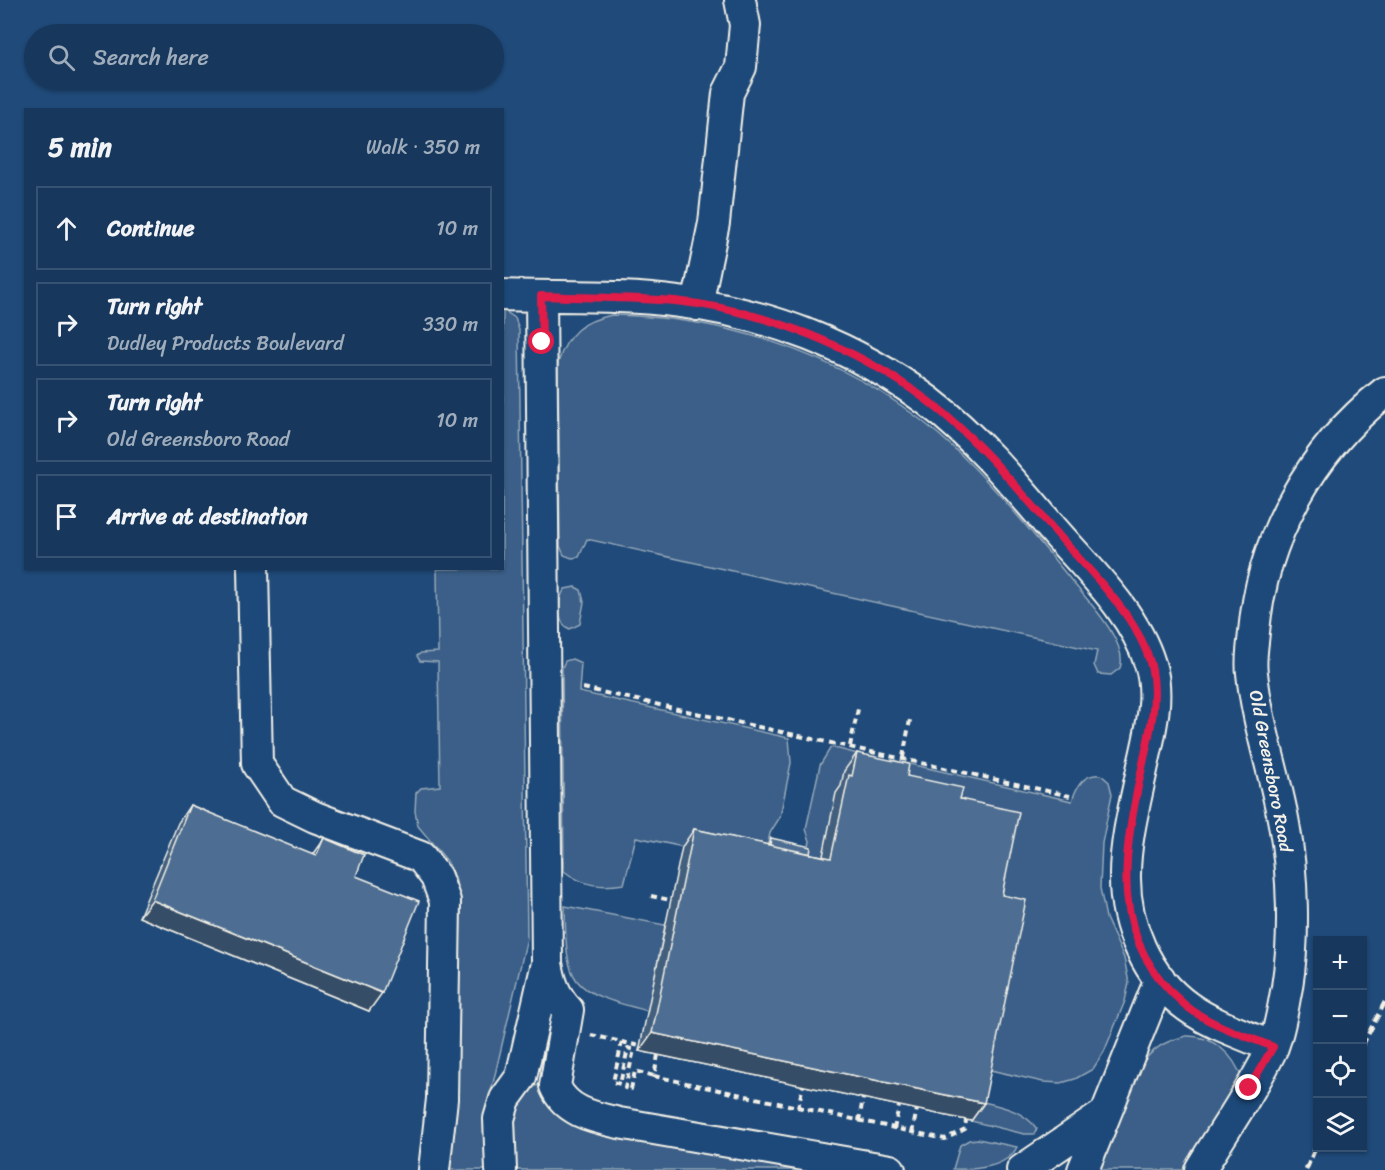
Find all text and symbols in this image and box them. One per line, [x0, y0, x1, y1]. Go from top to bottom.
search box [24, 24, 504, 90]
text: Search here [93, 38, 209, 77]
icon: search [45, 41, 78, 74]
text: 5 min [48, 124, 112, 170]
text: Walk · 350 m [366, 130, 480, 165]
text: Continue [107, 209, 195, 248]
text: 10 m [436, 211, 478, 246]
icon: ahead [50, 212, 83, 245]
text: Turn right [107, 287, 202, 326]
text: 330 m [423, 307, 478, 342]
icon: right [50, 308, 83, 341]
text: Dudley Products Boulevard [107, 326, 344, 361]
route start [528, 328, 554, 354]
text: Turn right [107, 383, 202, 422]
text: 10 m [436, 403, 478, 438]
icon: right [50, 404, 83, 437]
text: Old Greensboro Road [107, 422, 290, 457]
text: Arrive at destination [107, 497, 308, 536]
icon: arrive [50, 500, 83, 533]
street label: Old Greensboro Road [1240, 687, 1303, 856]
map controls [1313, 936, 1367, 1152]
button: + [1313, 936, 1367, 990]
button: − [1313, 990, 1367, 1044]
button: locate [1313, 1044, 1367, 1098]
route end [1235, 1074, 1261, 1100]
button: layers [1313, 1098, 1367, 1152]

